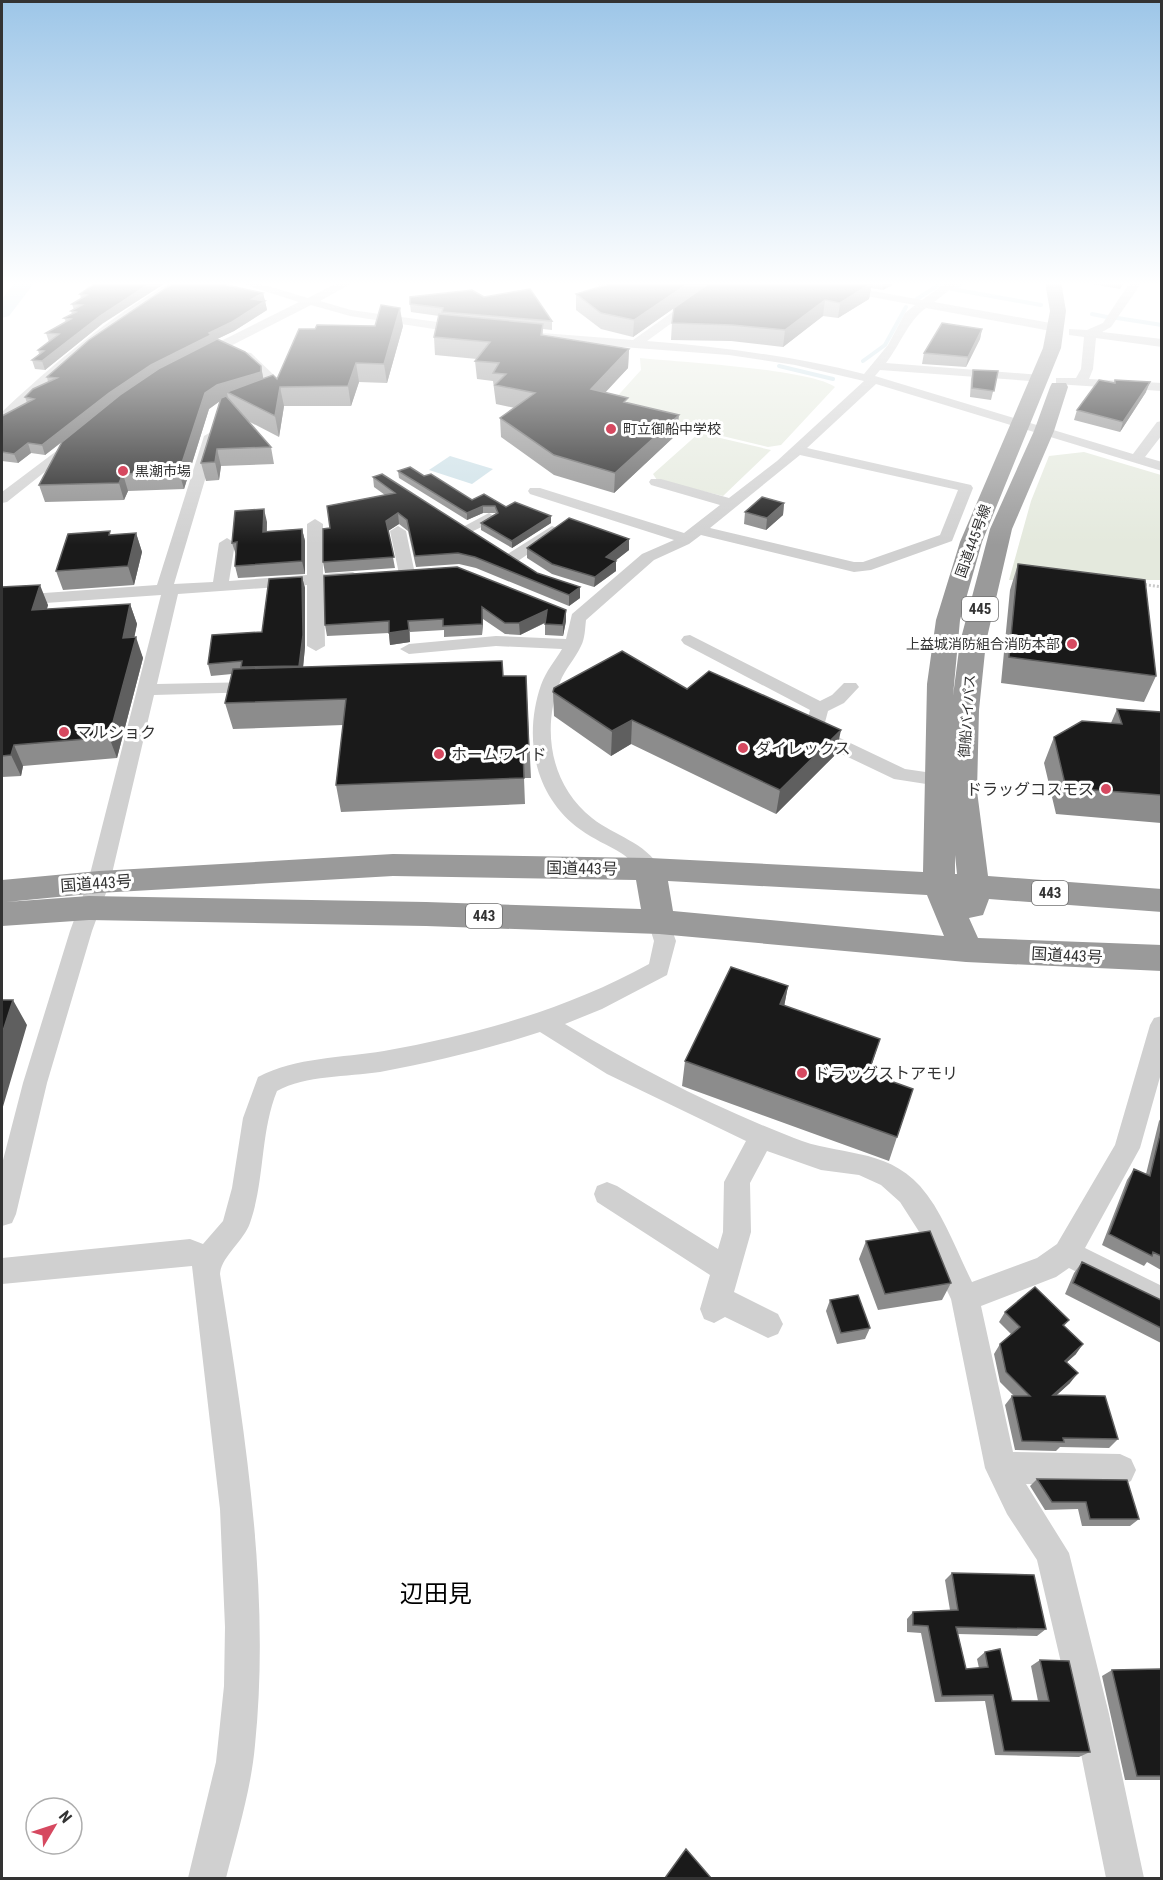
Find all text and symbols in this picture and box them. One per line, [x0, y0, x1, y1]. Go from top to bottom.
place label: 町立御船中学校 [623, 421, 721, 437]
marker: 町立御船中学校 [604, 422, 618, 436]
place label: 黒潮市場 [135, 463, 191, 479]
marker: 黒潮市場 [116, 464, 130, 478]
street label: 国道445号線 [952, 502, 994, 580]
road number: 445 [962, 597, 998, 621]
place label: 上益城消防組合消防本部 [906, 636, 1060, 652]
marker: 上益城消防組合消防本部 [1065, 637, 1079, 651]
street label: 御船バイパス [956, 674, 978, 758]
place label: マルショク [76, 723, 156, 742]
marker: マルショク [57, 725, 71, 739]
place label: ダイレックス [755, 739, 851, 758]
marker: ダイレックス [736, 741, 750, 755]
place label: ホームワイド [451, 745, 547, 764]
marker: ホームワイド [432, 747, 446, 761]
place label: ドラッグコスモス [966, 780, 1094, 799]
marker: ドラッグコスモス [1099, 782, 1113, 796]
street label: 国道443号 [546, 858, 618, 879]
street label: 国道443号 [60, 872, 132, 895]
road number: 443 [1032, 881, 1068, 905]
road number: 443 [466, 904, 502, 928]
street label: 国道443号 [1031, 944, 1103, 967]
place label: ドラッグストアモリ [814, 1064, 958, 1083]
marker: ドラッグストアモリ [795, 1066, 809, 1080]
district label: 辺田見 [400, 1580, 472, 1608]
north arrow [24, 1796, 84, 1856]
text: N [55, 1807, 76, 1827]

